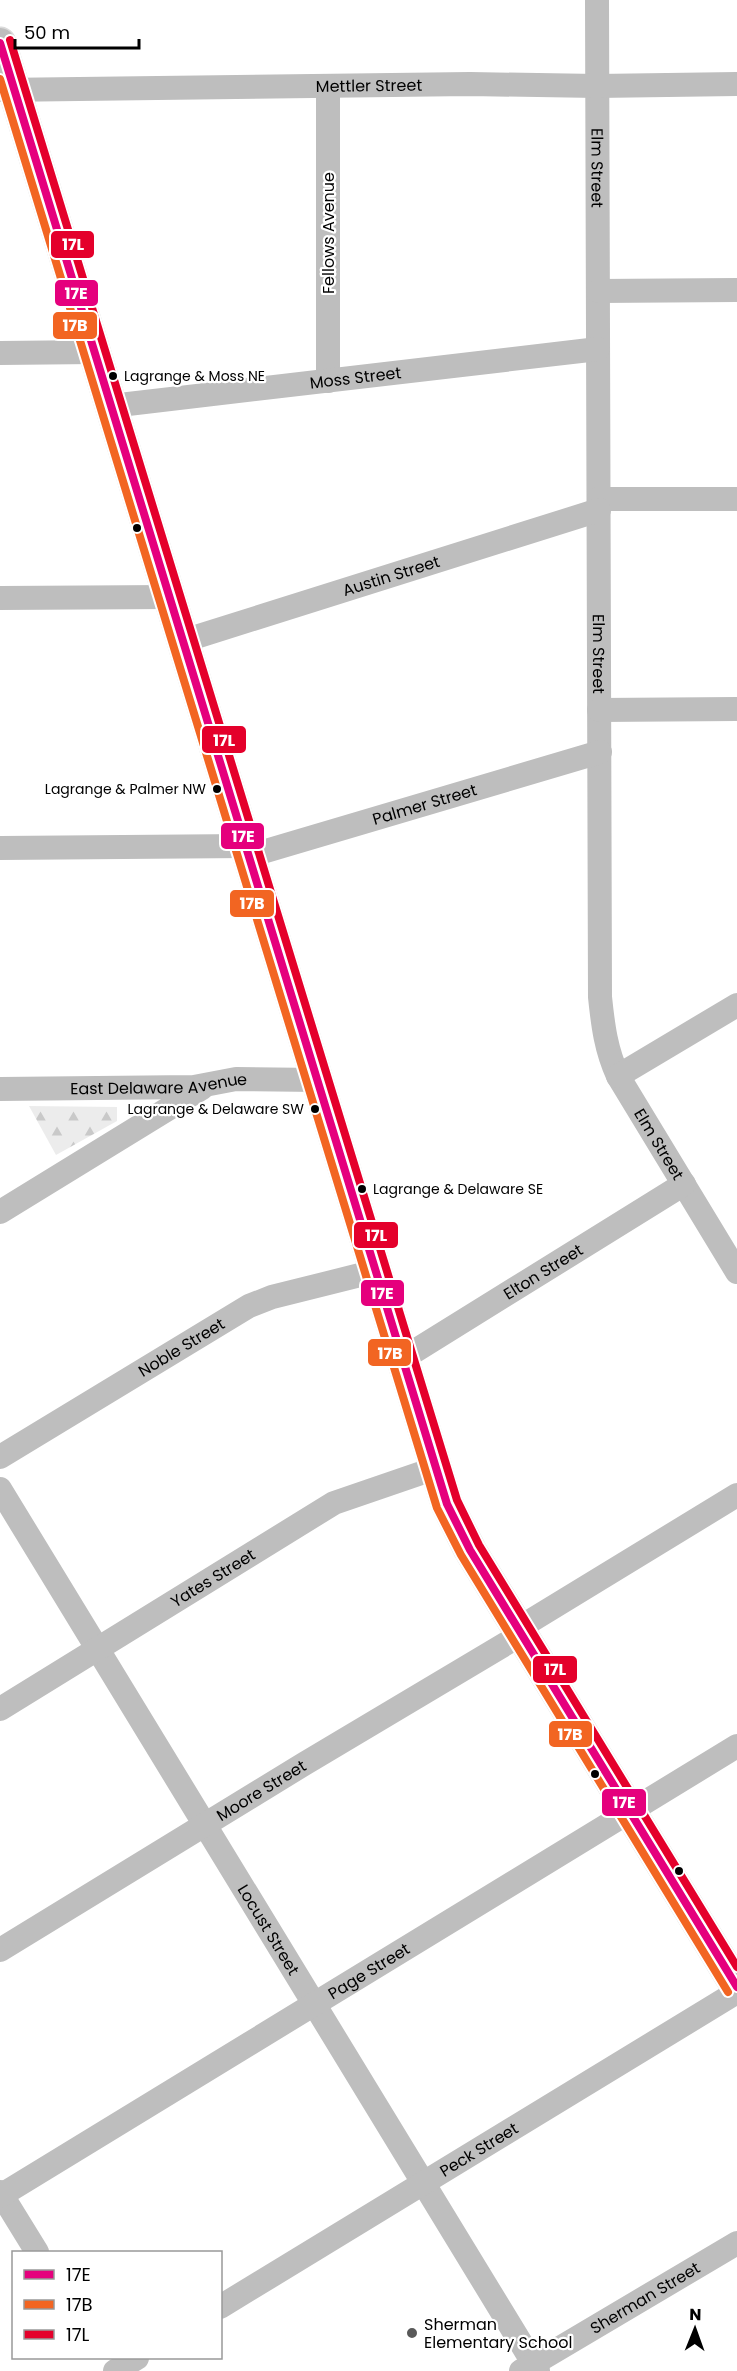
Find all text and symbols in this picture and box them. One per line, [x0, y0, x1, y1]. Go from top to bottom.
scale bar [15, 12, 140, 50]
text: 50 m [24, 20, 70, 45]
street label: Mettler Street [316, 73, 422, 97]
street label: Elm Street [586, 128, 609, 208]
street label: Fellows Avenue [317, 172, 340, 294]
line badge: 17L [50, 230, 95, 259]
text: 17L [62, 233, 84, 256]
line badge: 17E [54, 279, 99, 307]
text: 17E [64, 282, 88, 305]
line badge: 17B [52, 311, 98, 340]
text: 17B [62, 314, 88, 337]
street label: Moss Street [308, 361, 402, 394]
place label: Lagrange & Moss NE [124, 366, 265, 386]
marker: Lagrange & Moss NE [107, 370, 119, 382]
unlabelled marker [131, 522, 143, 534]
street label: Austin Street [340, 549, 443, 602]
street label: Elm Street [587, 614, 611, 694]
line badge: 17L [201, 725, 247, 754]
text: 17L [213, 729, 235, 752]
street label: Palmer Street [370, 778, 479, 830]
place label: Lagrange & Palmer NW [45, 779, 206, 799]
marker: Lagrange & Palmer NW [211, 783, 223, 795]
line badge: 17E [220, 822, 265, 850]
text: 17E [231, 825, 255, 848]
line badge: 17B [229, 889, 275, 918]
text: 17B [239, 892, 265, 915]
street label: East Delaware Avenue [70, 1067, 247, 1100]
place label: Lagrange & Delaware SW [127, 1099, 304, 1119]
marker: Lagrange & Delaware SW [309, 1103, 321, 1115]
street label: Elm Street [629, 1104, 690, 1184]
place label: Lagrange & Delaware SE [373, 1179, 543, 1199]
marker: Lagrange & Delaware SE [356, 1183, 368, 1195]
line badge: 17L [353, 1221, 399, 1249]
text: 17L [365, 1224, 387, 1247]
street label: Elton Street [499, 1238, 587, 1305]
line badge: 17E [360, 1279, 405, 1307]
text: 17E [370, 1282, 394, 1305]
street label: Noble Street [134, 1312, 229, 1382]
line badge: 17B [367, 1338, 412, 1367]
text: 17B [377, 1342, 403, 1365]
street label: Yates Street [166, 1543, 260, 1613]
line badge: 17L [532, 1655, 578, 1684]
text: 17L [544, 1658, 566, 1681]
line badge: 17B [548, 1720, 593, 1748]
text: 17B [557, 1723, 583, 1746]
street label: Moore Street [212, 1754, 310, 1827]
unlabelled marker [589, 1768, 601, 1780]
line badge: 17E [601, 1788, 647, 1817]
text: 17E [612, 1791, 636, 1814]
unlabelled marker [673, 1865, 685, 1877]
street label: Locust Street [232, 1880, 305, 1979]
street label: Page Street [323, 1937, 414, 2005]
street label: Peck Street [435, 2116, 523, 2182]
legend [12, 2251, 222, 2359]
street label: Sherman Street [586, 2256, 704, 2339]
text: 17E [66, 2262, 91, 2287]
text: 17B [66, 2292, 93, 2317]
north arrow [665, 2299, 725, 2359]
text: N [689, 2303, 701, 2326]
place label: Sherman Elementary School [424, 2313, 572, 2354]
text: 17L [66, 2322, 90, 2347]
marker: Sherman Elementary School [405, 2326, 419, 2340]

